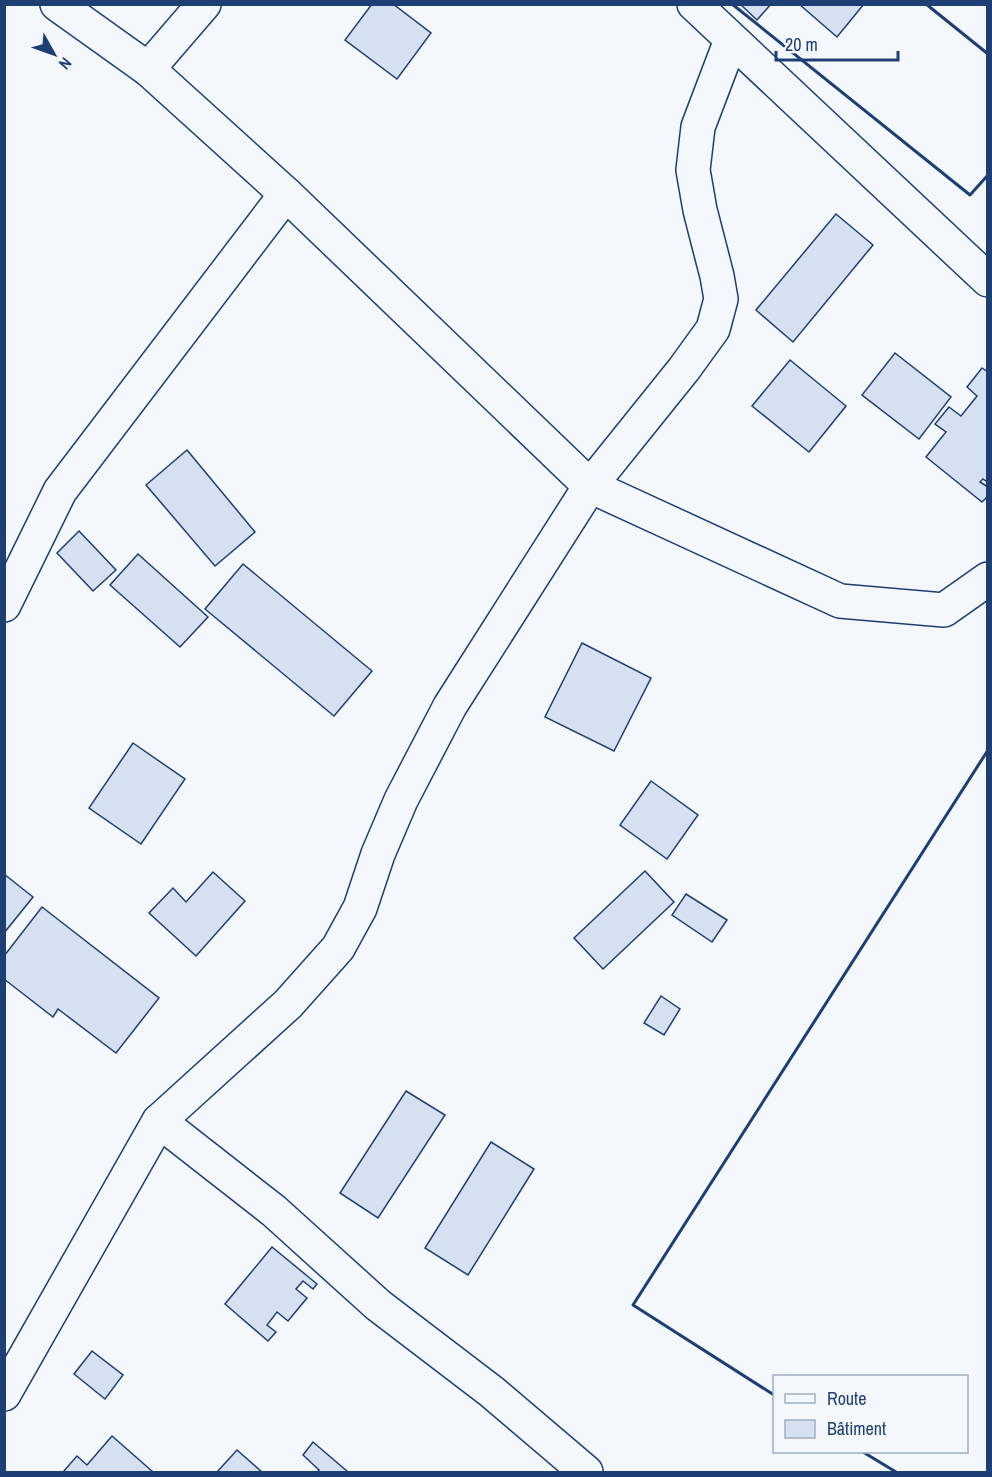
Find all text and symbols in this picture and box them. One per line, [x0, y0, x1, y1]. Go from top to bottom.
north arrow [24, 24, 84, 84]
scale bar [776, 24, 898, 62]
text: 20 m [785, 32, 818, 57]
text: N [54, 53, 77, 74]
legend [773, 1375, 968, 1453]
text: Route [827, 1386, 866, 1411]
text: Bâtiment [827, 1416, 886, 1441]

